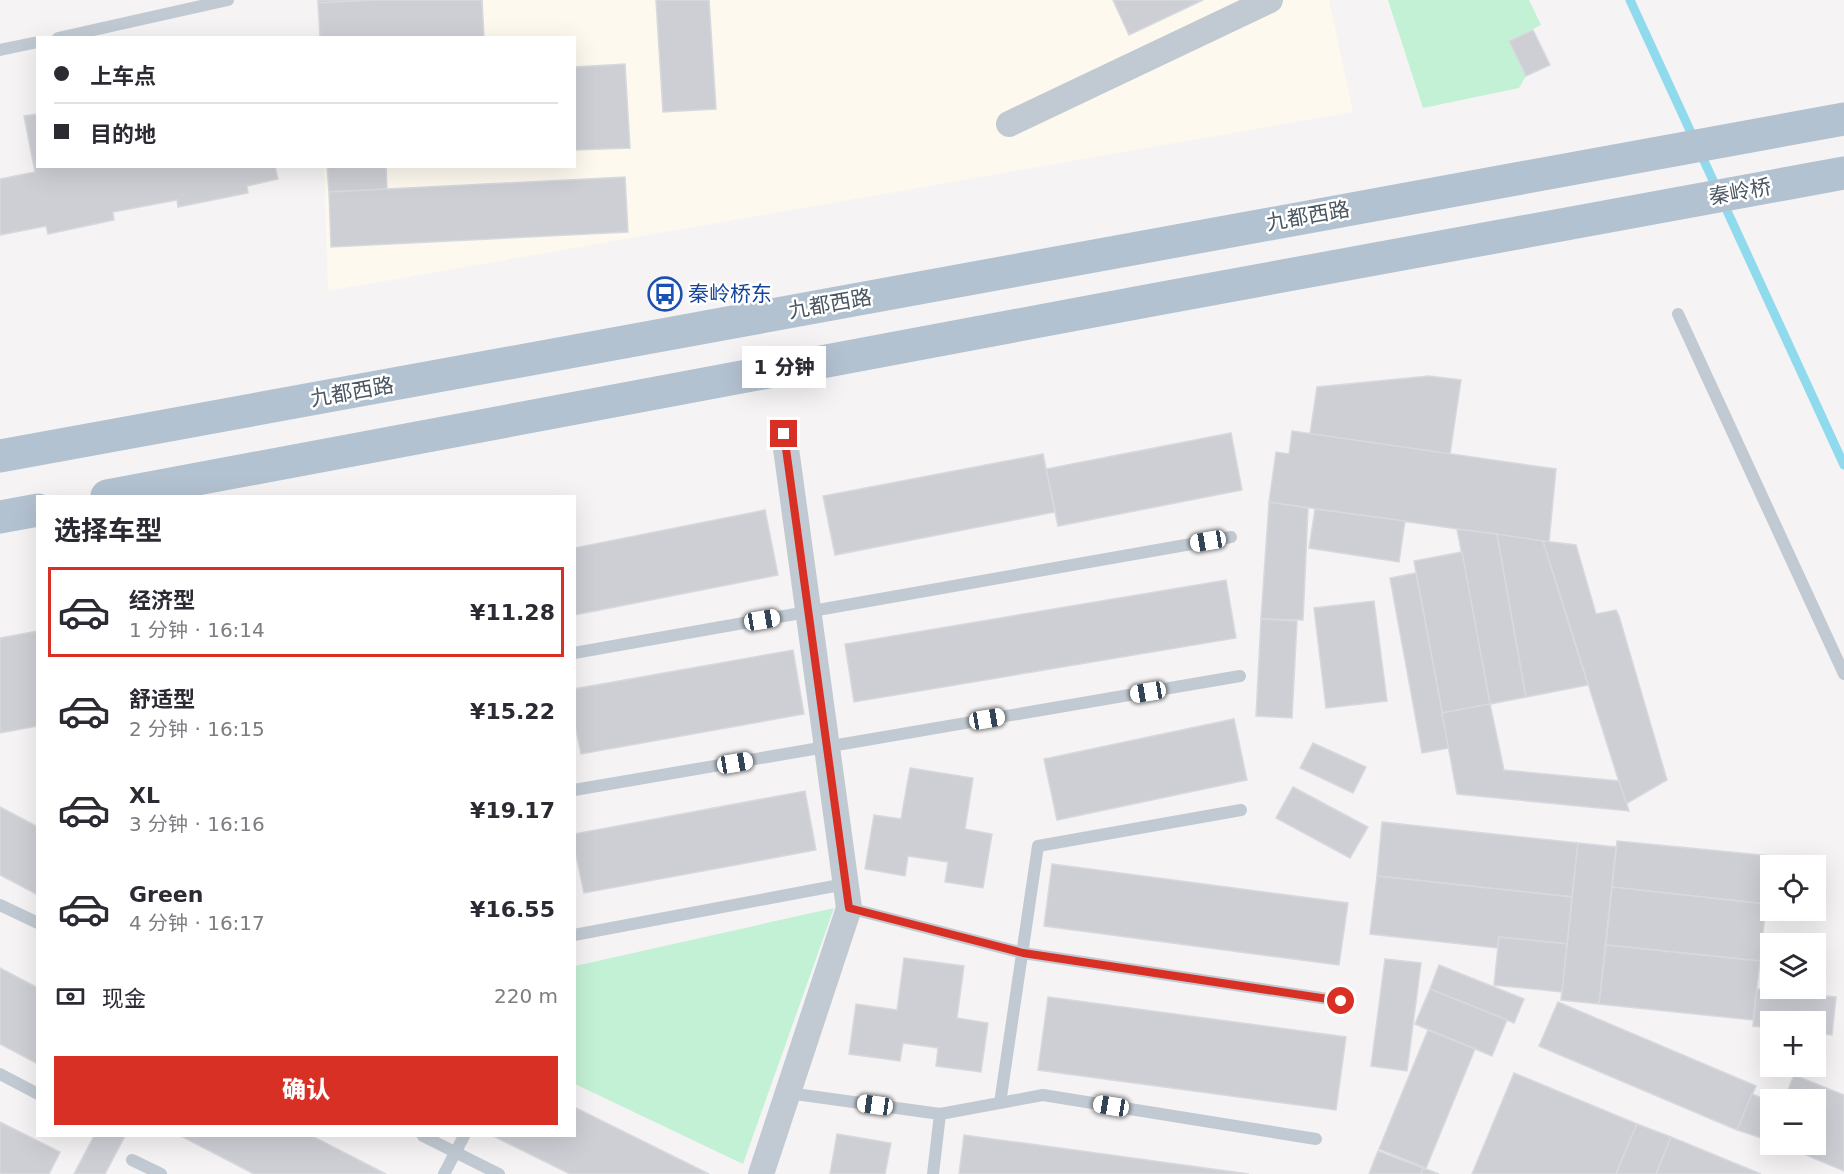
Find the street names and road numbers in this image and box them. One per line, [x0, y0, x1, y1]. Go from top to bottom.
street label: 秦岭桥 [1707, 175, 1773, 209]
street label: 九都西路 [1265, 197, 1351, 235]
street label: 九都西路 [787, 285, 873, 323]
street label: 九都西路 [309, 373, 395, 411]

